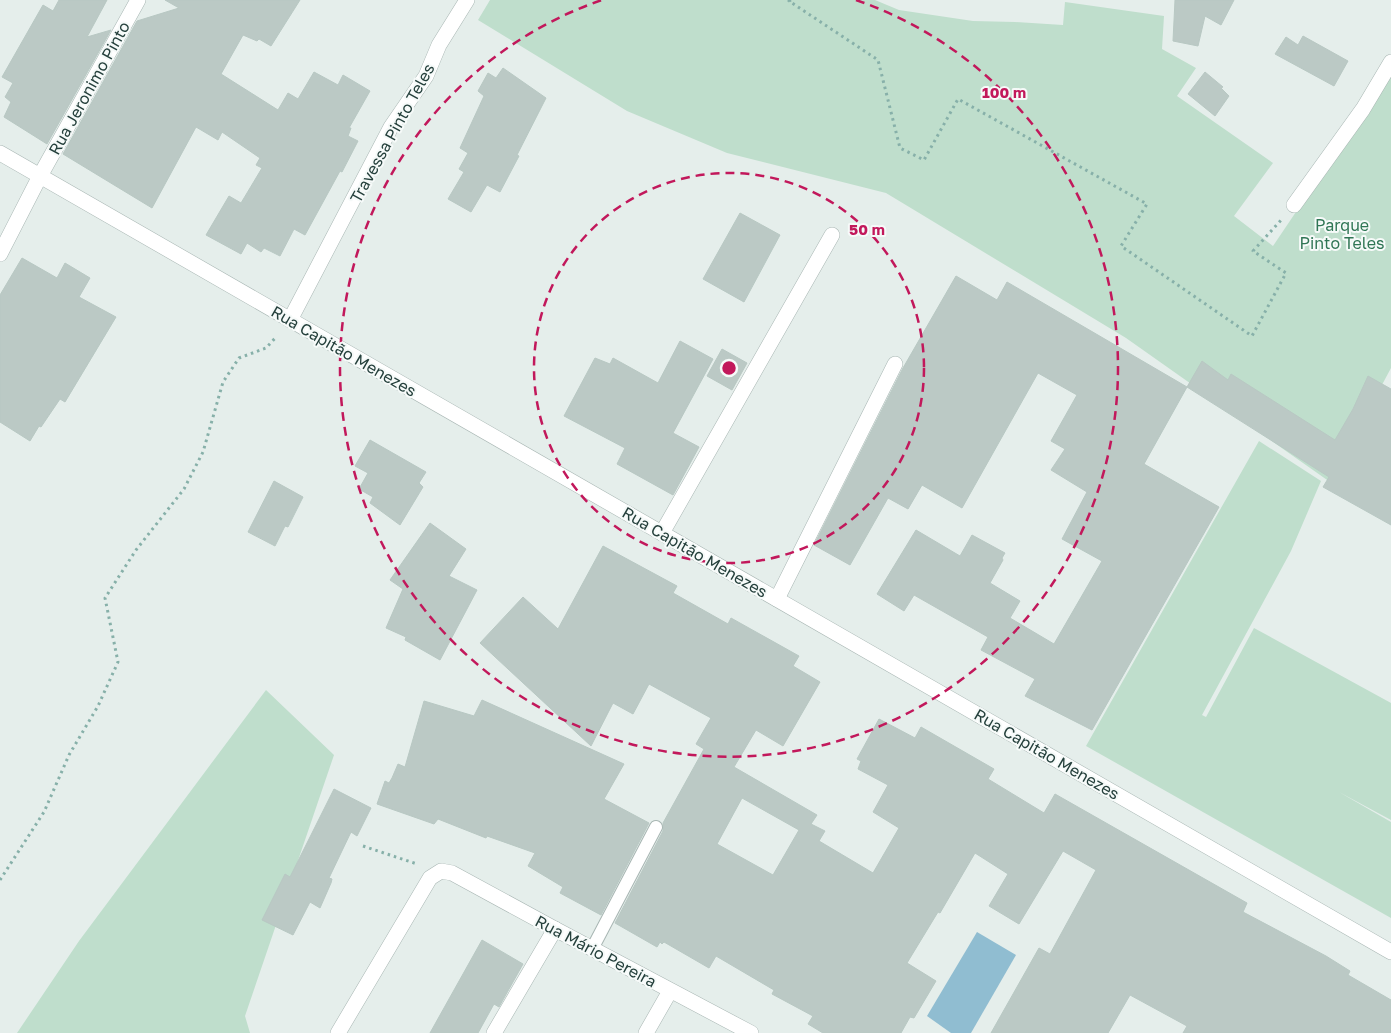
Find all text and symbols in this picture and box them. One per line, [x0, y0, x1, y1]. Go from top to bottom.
street label: Rua Jeronimo Pinto [44, 18, 134, 158]
street label: Travessa Pinto Teles [345, 60, 439, 206]
text: 100 m [982, 83, 1026, 101]
park label: Parque Pinto Teles [1300, 215, 1384, 253]
text: 50 m [849, 220, 885, 238]
street label: Rua Capitão Menezes [268, 301, 420, 401]
centre of rings [720, 359, 738, 377]
street label: Rua Capitão Menezes [619, 502, 771, 602]
street label: Rua Capitão Menezes [971, 704, 1123, 804]
street label: Rua Mário Pereira [532, 911, 660, 991]

